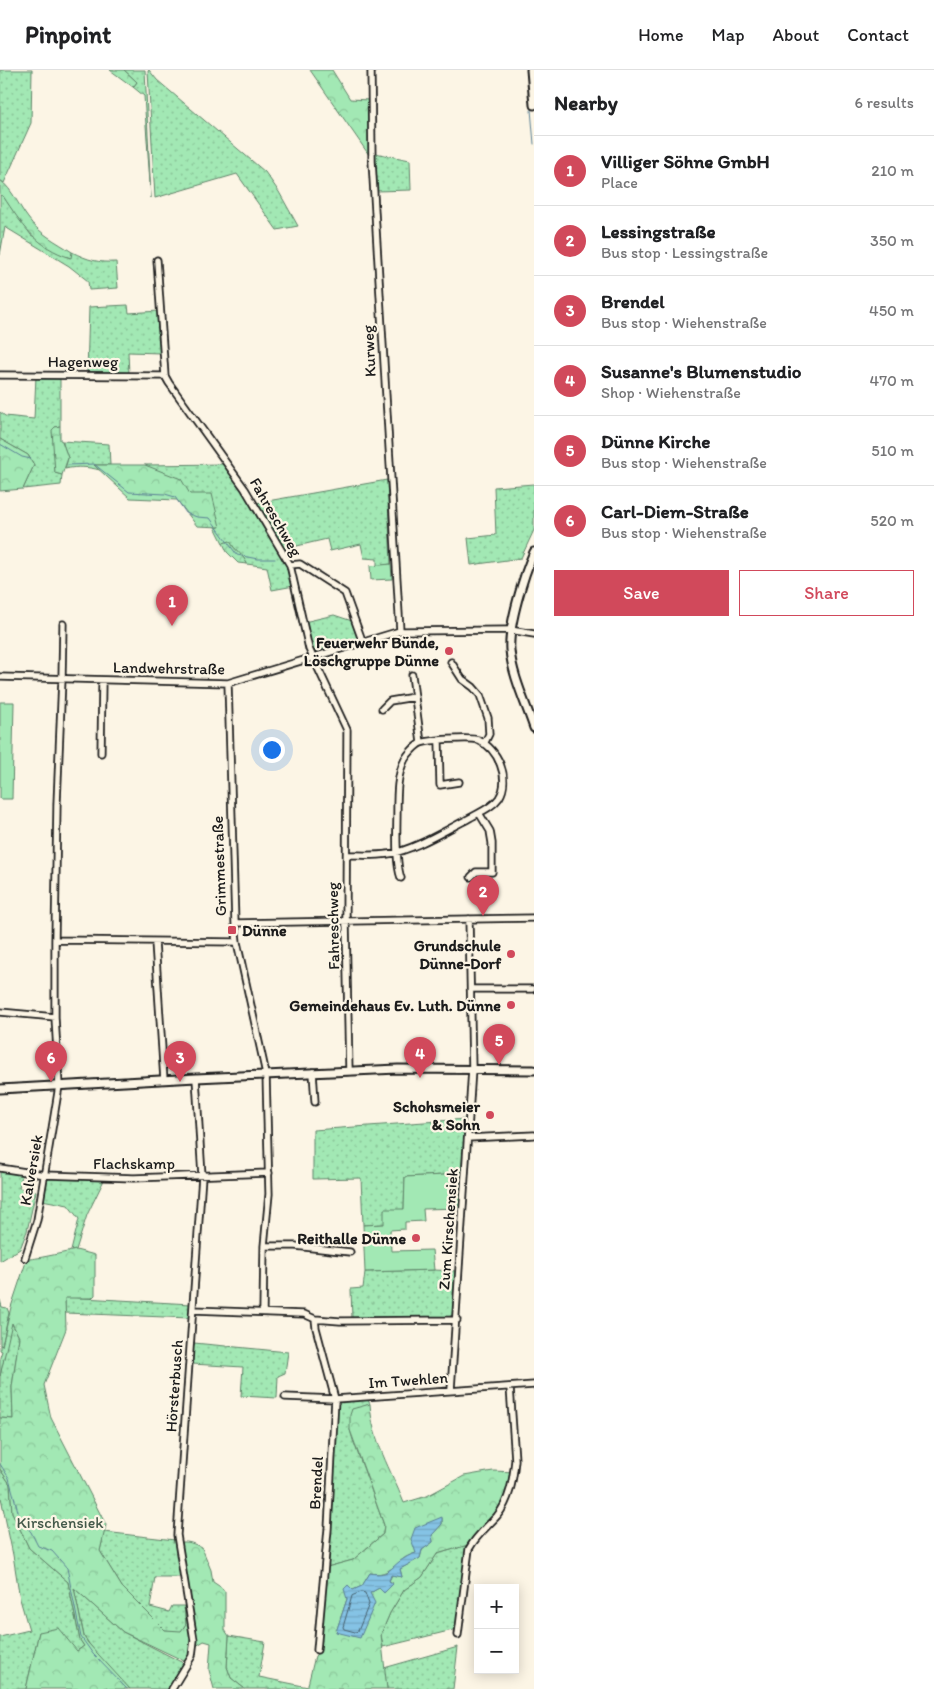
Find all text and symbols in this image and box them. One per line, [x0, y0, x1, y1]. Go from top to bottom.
text: Pinpoint [25, 20, 111, 49]
text: Home [638, 24, 684, 46]
text: Map [712, 24, 745, 46]
text: About [773, 24, 819, 46]
text: Contact [847, 24, 909, 46]
text: Nearby [554, 90, 618, 115]
text: 6 results [854, 93, 914, 112]
text: Villiger Söhne GmbH [601, 150, 770, 173]
text: 1 [566, 161, 574, 180]
text: 210 m [871, 161, 914, 180]
text: Place [601, 173, 638, 192]
text: Lessingstraße [601, 220, 716, 243]
text: 2 [566, 231, 574, 250]
text: 350 m [870, 231, 914, 250]
text: Bus stop · Lessingstraße [601, 243, 768, 262]
text: Brendel [601, 290, 665, 313]
text: 3 [566, 301, 574, 320]
text: 450 m [869, 301, 914, 320]
text: Bus stop · Wiehenstraße [601, 313, 767, 332]
street label: Kurweg [358, 324, 380, 377]
street label: Hagenweg [48, 352, 119, 371]
text: Susanne's Blumenstudio [601, 360, 801, 383]
text: 4 [565, 371, 575, 390]
text: 470 m [870, 371, 914, 390]
text: Shop · Wiehenstraße [601, 383, 741, 402]
text: Dünne Kirche [601, 430, 710, 453]
text: 5 [566, 441, 574, 460]
text: 510 m [871, 441, 914, 460]
text: Bus stop · Wiehenstraße [601, 453, 767, 472]
street label: Fahreschweg [246, 474, 307, 561]
text: Carl-Diem-Straße [601, 500, 749, 523]
text: 6 [566, 511, 574, 530]
text: 520 m [870, 511, 914, 530]
text: Bus stop · Wiehenstraße [601, 523, 767, 542]
button: Save [554, 570, 729, 616]
button: Share [739, 570, 914, 616]
pin: 1 [156, 585, 188, 626]
place label: Feuerwehr Bünde, Löschgruppe Dünne [304, 633, 439, 671]
marker: Feuerwehr Bünde, Löschgruppe Dünne [443, 645, 455, 657]
street label: Landwehrstraße [113, 658, 225, 678]
your location [259, 737, 285, 763]
street label: Grimmestraße [208, 815, 230, 917]
pin: 2 [467, 875, 499, 916]
street label: Fahreschweg [323, 881, 343, 970]
place label: Dünne [242, 921, 287, 940]
marker: Dünne [226, 924, 238, 936]
place label: Grundschule Dünne-Dorf [414, 936, 502, 973]
marker: Grundschule Dünne-Dorf [505, 948, 517, 960]
place label: Gemeindehaus Ev. Luth. Dünne [289, 996, 501, 1015]
marker: Gemeindehaus Ev. Luth. Dünne [505, 999, 517, 1011]
pin: 5 [483, 1024, 515, 1065]
pin: 4 [404, 1037, 436, 1078]
pin: 6 [35, 1041, 67, 1082]
pin: 3 [164, 1041, 196, 1082]
place label: Schohsmeier & Sohn [393, 1097, 481, 1134]
marker: Schohsmeier & Sohn [484, 1109, 496, 1121]
street label: Kalversiek [15, 1133, 47, 1207]
street label: Flachskamp [93, 1154, 175, 1173]
street label: Zum Kirschensiek [434, 1168, 462, 1290]
place label: Reithalle Dünne [297, 1229, 406, 1248]
marker: Reithalle Dünne [410, 1232, 422, 1244]
street label: Hörsterbusch [161, 1339, 187, 1433]
street label: Im Twehlen [368, 1368, 449, 1392]
street label: Brendel [305, 1455, 327, 1510]
park label: Kirschensiek [16, 1513, 104, 1532]
map controls [474, 1584, 519, 1674]
button: + [474, 1584, 519, 1629]
button: − [474, 1629, 519, 1674]

